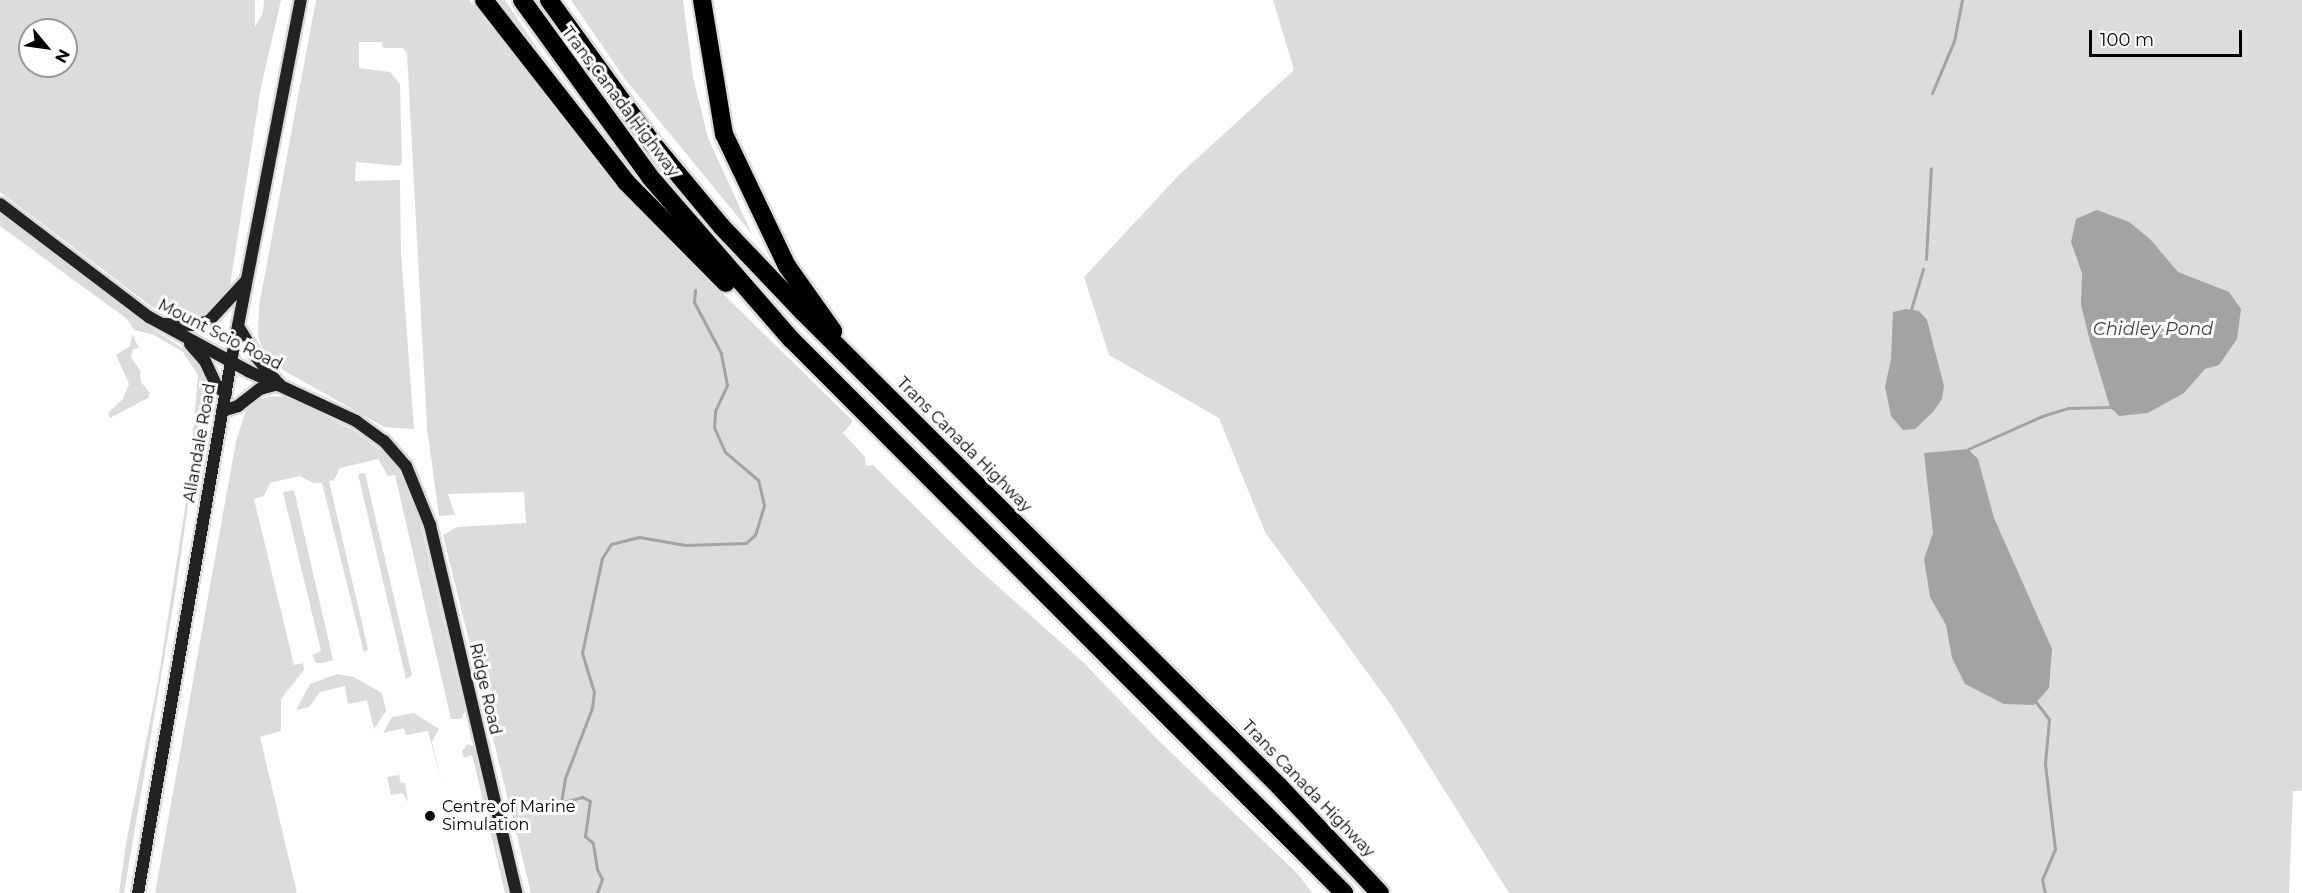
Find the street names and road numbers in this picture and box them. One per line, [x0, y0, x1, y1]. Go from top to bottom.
street label: Trans Canada Highway [557, 23, 683, 181]
street label: Mount Scio Road [155, 295, 285, 375]
street label: Trans Canada Highway [893, 374, 1035, 516]
street label: Allandale Road [180, 382, 220, 504]
street label: Ridge Road [465, 641, 505, 737]
street label: Trans Canada Highway [1238, 717, 1378, 861]

